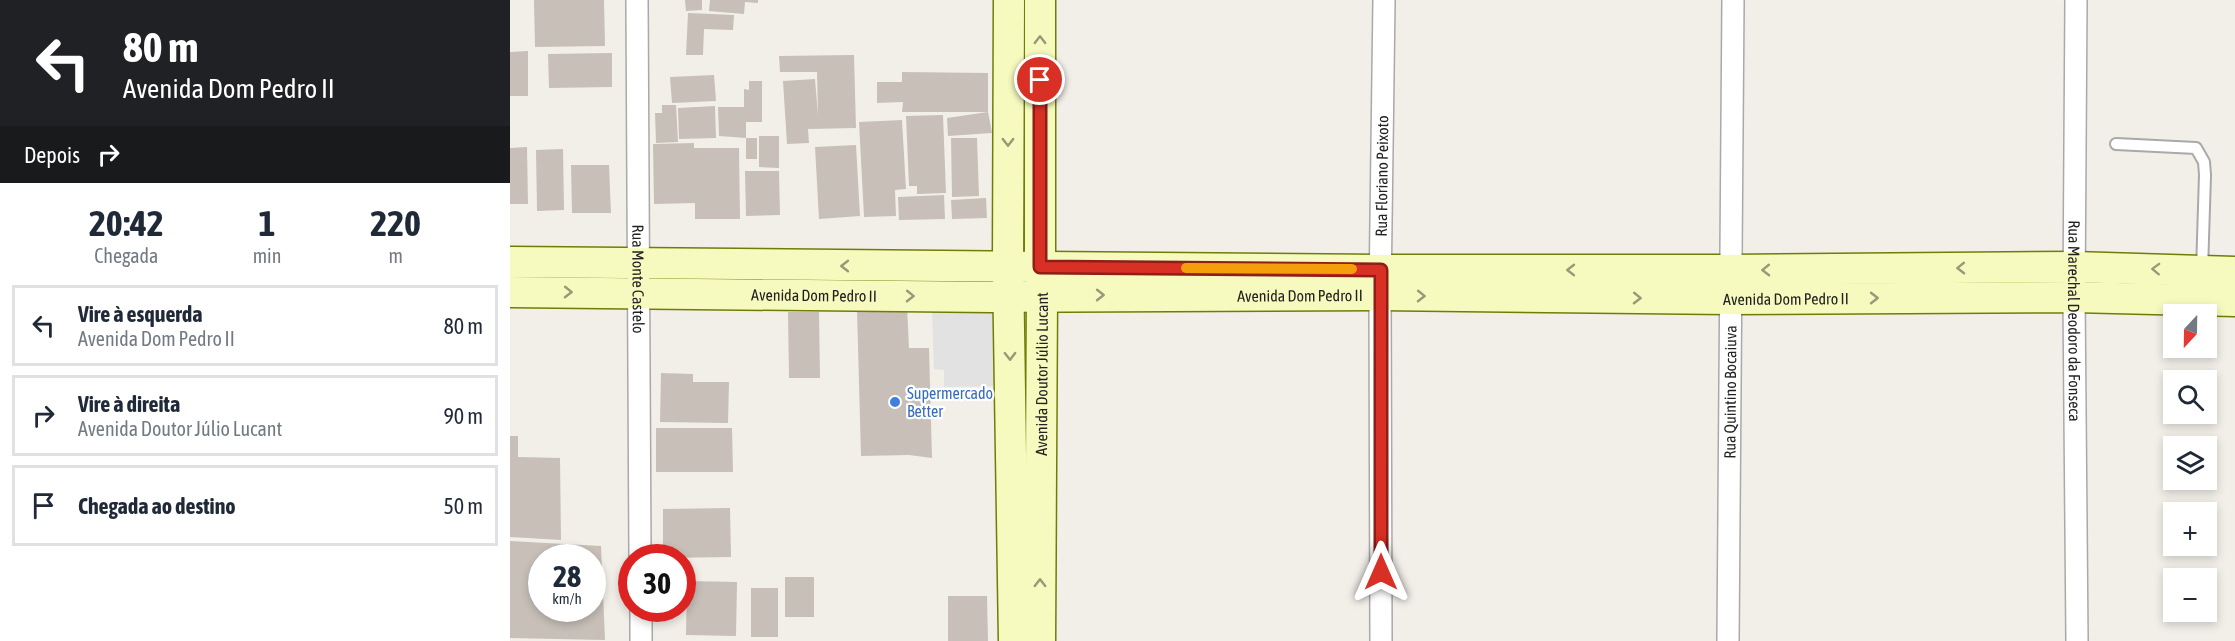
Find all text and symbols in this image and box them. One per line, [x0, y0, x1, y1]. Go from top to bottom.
text: 80 m [123, 23, 198, 71]
icon: left [24, 24, 102, 102]
one-way arrow [1034, 36, 1046, 45]
pin [1014, 54, 1065, 105]
icon: arrive [1023, 63, 1056, 96]
text: Avenida Dom Pedro II [123, 73, 335, 104]
street label: Rua Floriano Peixoto [1372, 115, 1391, 237]
icon: right [92, 138, 125, 171]
one-way arrow [1002, 138, 1014, 147]
text: Depois [24, 142, 80, 168]
text: 20:42 [89, 202, 164, 244]
text: 1 [259, 202, 275, 244]
text: 220 [370, 202, 421, 244]
street label: Rua Marechal Deodoro da Fonseca [2065, 220, 2084, 422]
street label: Rua Monte Castelo [629, 224, 648, 334]
text: Chegada [94, 244, 158, 267]
text: min [253, 244, 281, 267]
text: m [388, 244, 403, 267]
one-way arrow [840, 260, 849, 272]
one-way arrow [1956, 262, 1965, 274]
one-way arrow [2151, 263, 2160, 276]
one-way arrow [1566, 264, 1575, 276]
one-way arrow [1761, 264, 1770, 276]
one-way arrow [564, 286, 573, 298]
street label: Avenida Dom Pedro II [751, 286, 877, 305]
street label: Avenida Dom Pedro II [1237, 286, 1363, 305]
one-way arrow [1096, 289, 1105, 301]
one-way arrow [1417, 289, 1426, 302]
street label: Avenida Dom Pedro II [1723, 289, 1849, 308]
one-way arrow [906, 290, 915, 302]
street label: Avenida Doutor Júlio Lucant [1032, 291, 1051, 456]
one-way arrow [1633, 292, 1642, 304]
one-way arrow [1870, 292, 1879, 304]
text: Vire à esquerda [78, 301, 203, 327]
north arrow [2163, 304, 2217, 358]
map controls [2163, 304, 2217, 622]
icon: left [27, 309, 60, 342]
text: 80 m [443, 313, 483, 339]
street label: Rua Quintino Bocaiuva [1720, 325, 1739, 459]
text: Avenida Dom Pedro II [78, 327, 235, 350]
one-way arrow [1003, 351, 1016, 360]
button: search [2163, 370, 2217, 424]
place label: Supermercado Better [907, 384, 993, 420]
text: Vire à direita [78, 391, 180, 417]
marker: Supermercado Better [888, 395, 902, 409]
icon: right [27, 399, 60, 432]
text: 90 m [443, 403, 483, 429]
text: Avenida Doutor Júlio Lucant [78, 417, 282, 440]
button: layers [2163, 436, 2217, 490]
icon: arrive [27, 489, 60, 522]
text: Chegada ao destino [78, 493, 236, 519]
text: 50 m [443, 493, 483, 519]
button: + [2163, 502, 2217, 556]
position arrow [1349, 540, 1413, 604]
speed limit sign: 30 [618, 544, 696, 622]
text: 28 [553, 559, 581, 593]
button: − [2163, 568, 2217, 622]
one-way arrow [1034, 578, 1046, 587]
text: km/h [552, 590, 582, 607]

